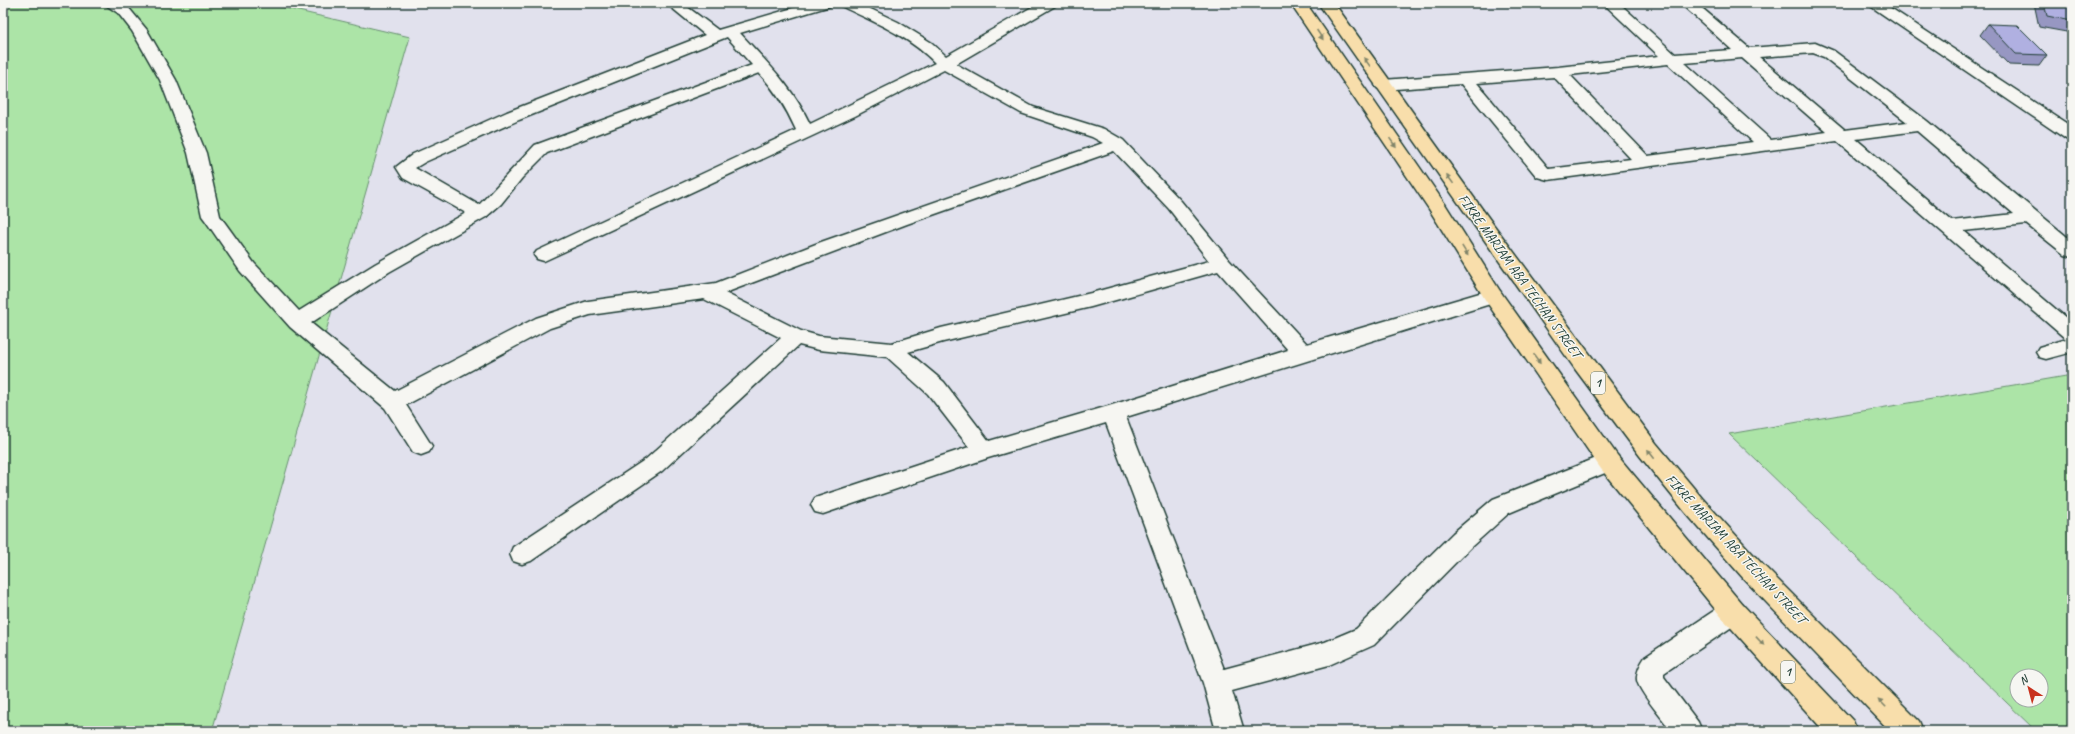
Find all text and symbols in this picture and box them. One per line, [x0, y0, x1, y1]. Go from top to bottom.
one-way arrow [1316, 30, 1324, 40]
one-way arrow [1363, 57, 1371, 67]
one-way arrow [1389, 137, 1397, 148]
one-way arrow [1446, 174, 1454, 185]
street label: FIKRE MARIAM ABA TECHAN STREET [1455, 191, 1587, 364]
one-way arrow [1462, 245, 1469, 257]
one-way arrow [1533, 354, 1541, 364]
road number: 1 [1591, 372, 1605, 394]
one-way arrow [1647, 448, 1655, 459]
street label: FIKRE MARIAM ABA TECHAN STREET [1662, 471, 1812, 630]
one-way arrow [1755, 636, 1765, 646]
road number: 1 [1781, 661, 1795, 683]
north arrow [2009, 668, 2049, 708]
text: N [2016, 671, 2032, 688]
one-way arrow [1877, 698, 1887, 708]

